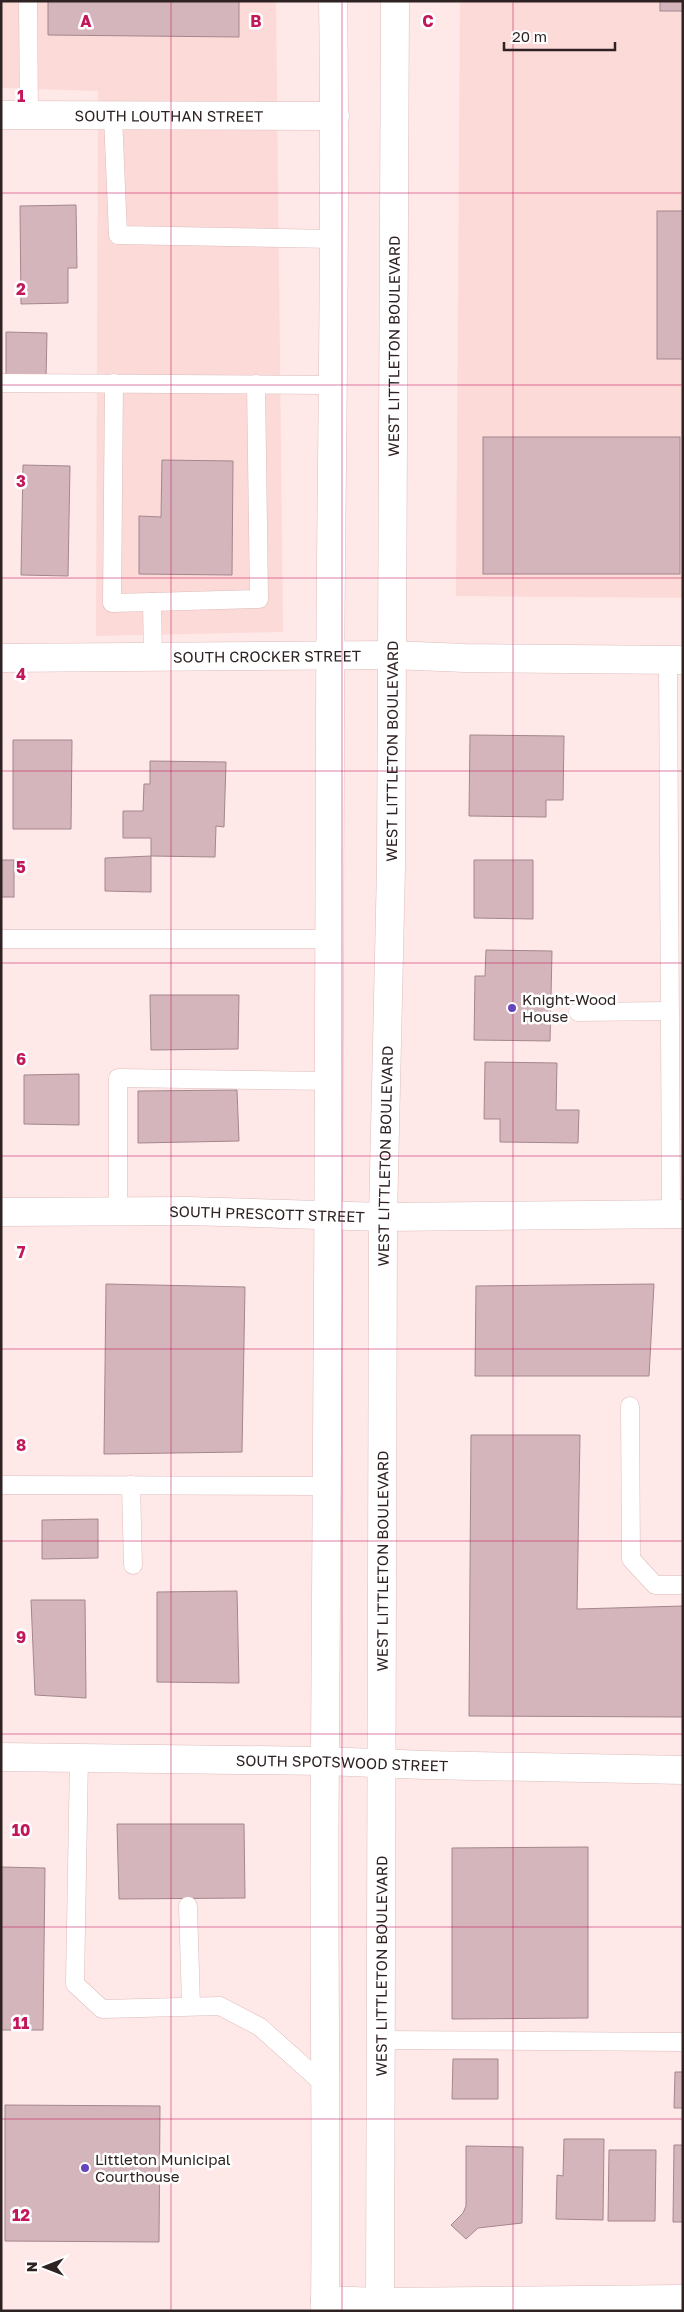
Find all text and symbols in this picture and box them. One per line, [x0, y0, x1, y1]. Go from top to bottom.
text: A [80, 11, 92, 31]
text: B [250, 11, 262, 31]
text: C [422, 11, 434, 31]
scale bar [504, 20, 615, 52]
text: 20 m [512, 27, 547, 45]
text: 1 [17, 86, 25, 106]
street label: SOUTH LOUTHAN STREET [75, 106, 263, 125]
street label: WEST LITTLETON BOULEVARD [384, 235, 403, 457]
text: 2 [16, 279, 26, 299]
text: 3 [16, 471, 26, 491]
street label: WEST LITTLETON BOULEVARD [382, 640, 401, 862]
street label: SOUTH CROCKER STREET [173, 646, 361, 666]
text: 4 [16, 664, 26, 684]
text: 5 [16, 857, 26, 877]
place label: Knight-Wood House [522, 990, 616, 1025]
marker: Knight-Wood House [506, 1002, 518, 1014]
street label: WEST LITTLETON BOULEVARD [374, 1045, 396, 1267]
text: 6 [16, 1049, 26, 1069]
street label: SOUTH PRESCOTT STREET [169, 1202, 365, 1225]
text: 7 [17, 1242, 26, 1262]
text: 8 [16, 1435, 26, 1455]
street label: WEST LITTLETON BOULEVARD [373, 1450, 391, 1672]
text: 9 [16, 1627, 26, 1647]
street label: SOUTH SPOTSWOOD STREET [236, 1751, 448, 1774]
text: 10 [12, 1820, 30, 1840]
street label: WEST LITTLETON BOULEVARD [372, 1855, 390, 2077]
text: 11 [13, 2013, 29, 2033]
place label: Littleton Municipal Courthouse [95, 2150, 231, 2185]
marker: Littleton Municipal Courthouse [79, 2162, 91, 2174]
text: 12 [12, 2205, 30, 2225]
north arrow [20, 2242, 70, 2292]
text: N [23, 2262, 40, 2272]

